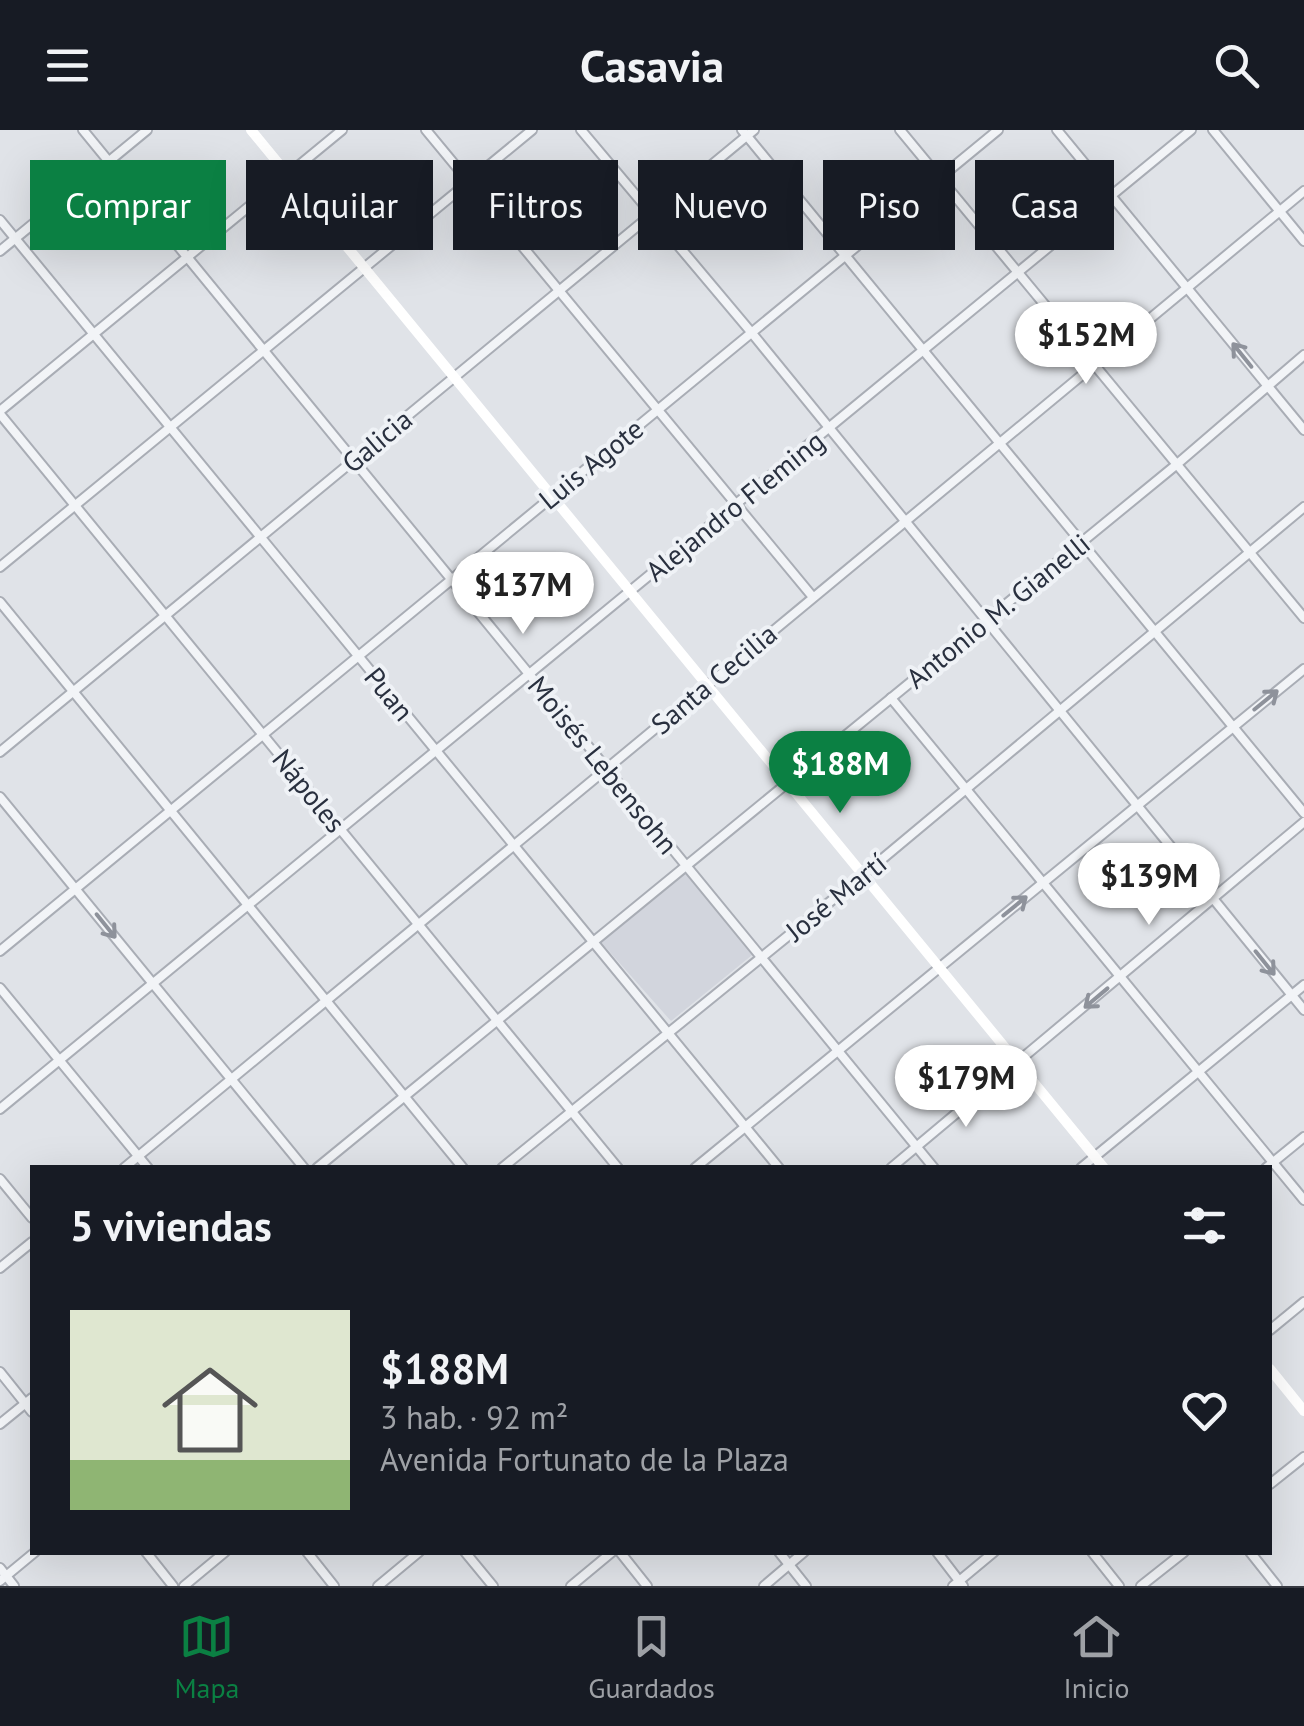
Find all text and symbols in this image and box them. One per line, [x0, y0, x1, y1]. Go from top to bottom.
text: Casavia [580, 36, 724, 94]
icon: menu [40, 38, 95, 93]
icon: search [1209, 38, 1264, 93]
chip: Comprar [30, 160, 226, 250]
chip: Alquilar [246, 160, 433, 250]
chip: Filtros [453, 160, 618, 250]
chip: Nuevo [638, 160, 803, 250]
chip: Piso [823, 160, 955, 250]
chip: Casa [975, 160, 1114, 250]
pin: $152M [1016, 302, 1156, 387]
text: $152M [1037, 313, 1135, 355]
one-way arrow [1232, 342, 1253, 369]
street label: Galicia [334, 400, 419, 481]
street label: Luis Agote [531, 410, 651, 517]
street label: Alejandro Fleming [638, 422, 832, 589]
street label: Antonio M. Gianelli [898, 525, 1097, 696]
pin: $137M [453, 552, 593, 637]
text: $137M [474, 563, 572, 605]
street label: Santa Cecilia [643, 615, 784, 742]
street label: Puan [356, 659, 422, 728]
street label: Moisés Lebensohn [520, 668, 687, 861]
one-way arrow [1253, 689, 1279, 711]
pin: $188M [770, 731, 910, 816]
street label: Nápoles [264, 741, 354, 840]
text: $188M [791, 742, 889, 784]
pin: $139M [1079, 843, 1219, 928]
street label: José Martí [777, 844, 894, 949]
text: $139M [1100, 854, 1198, 896]
one-way arrow [1001, 895, 1027, 917]
one-way arrow [95, 913, 117, 939]
one-way arrow [1254, 949, 1276, 975]
one-way arrow [1084, 986, 1109, 1009]
pin: $179M [896, 1045, 1036, 1130]
text: $179M [917, 1056, 1015, 1098]
text: 5 viviendas [70, 1198, 272, 1253]
icon: filters [1177, 1198, 1232, 1253]
text: $188M [380, 1341, 509, 1396]
icon: home [150, 1350, 270, 1470]
icon: heart [1177, 1383, 1232, 1438]
text: 3 hab. · 92 m² [380, 1396, 568, 1438]
text: Avenida Fortunato de la Plaza [380, 1438, 789, 1480]
tab: Mapa [174, 1609, 239, 1706]
tab: Guardados [588, 1609, 715, 1706]
tab: Inicio [1063, 1609, 1130, 1706]

